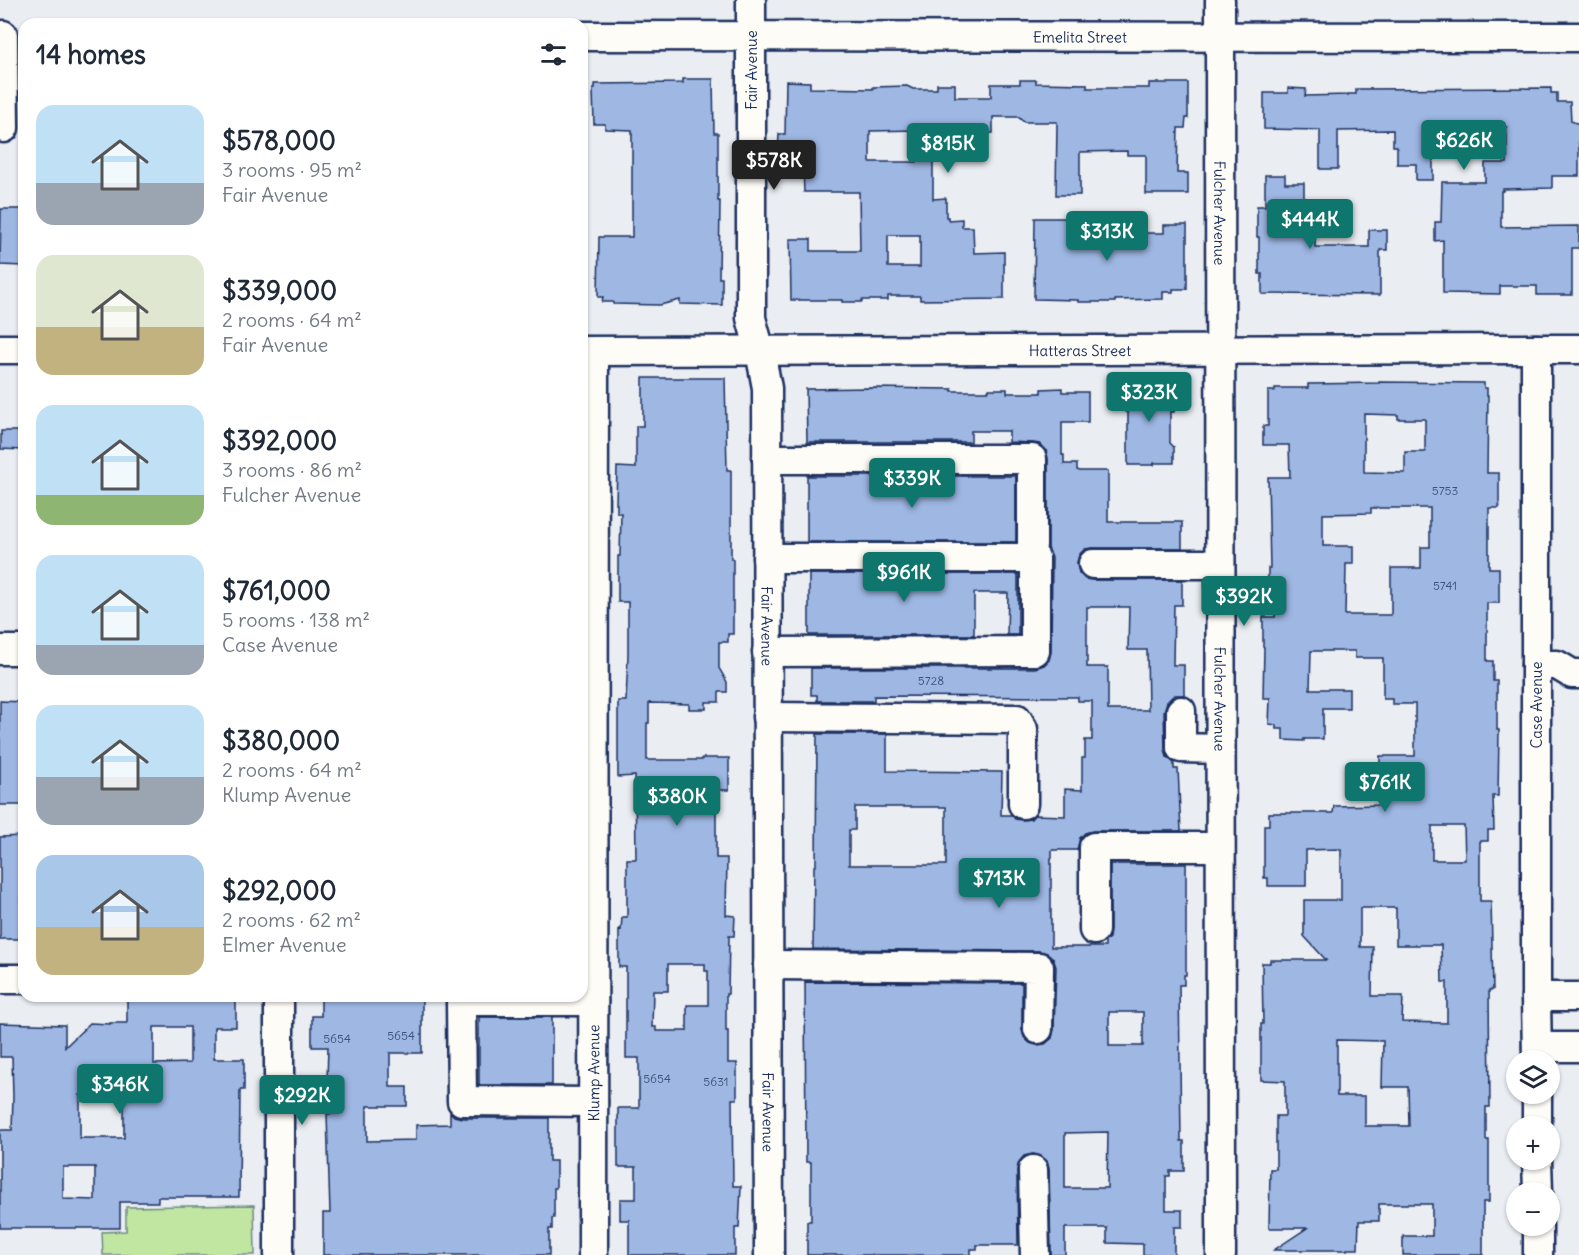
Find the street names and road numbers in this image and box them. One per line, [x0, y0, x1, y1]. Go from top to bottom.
street label: Emelita Street [1033, 27, 1127, 46]
street label: Fair Avenue [742, 30, 761, 110]
street label: Fulcher Avenue [1211, 161, 1230, 265]
street label: Hatteras Street [1029, 340, 1131, 360]
street label: Fair Avenue [758, 586, 777, 666]
street label: Fulcher Avenue [1211, 647, 1230, 751]
street label: Case Avenue [1527, 661, 1546, 749]
street label: Klump Avenue [584, 1024, 603, 1122]
street label: Fair Avenue [759, 1072, 778, 1152]

